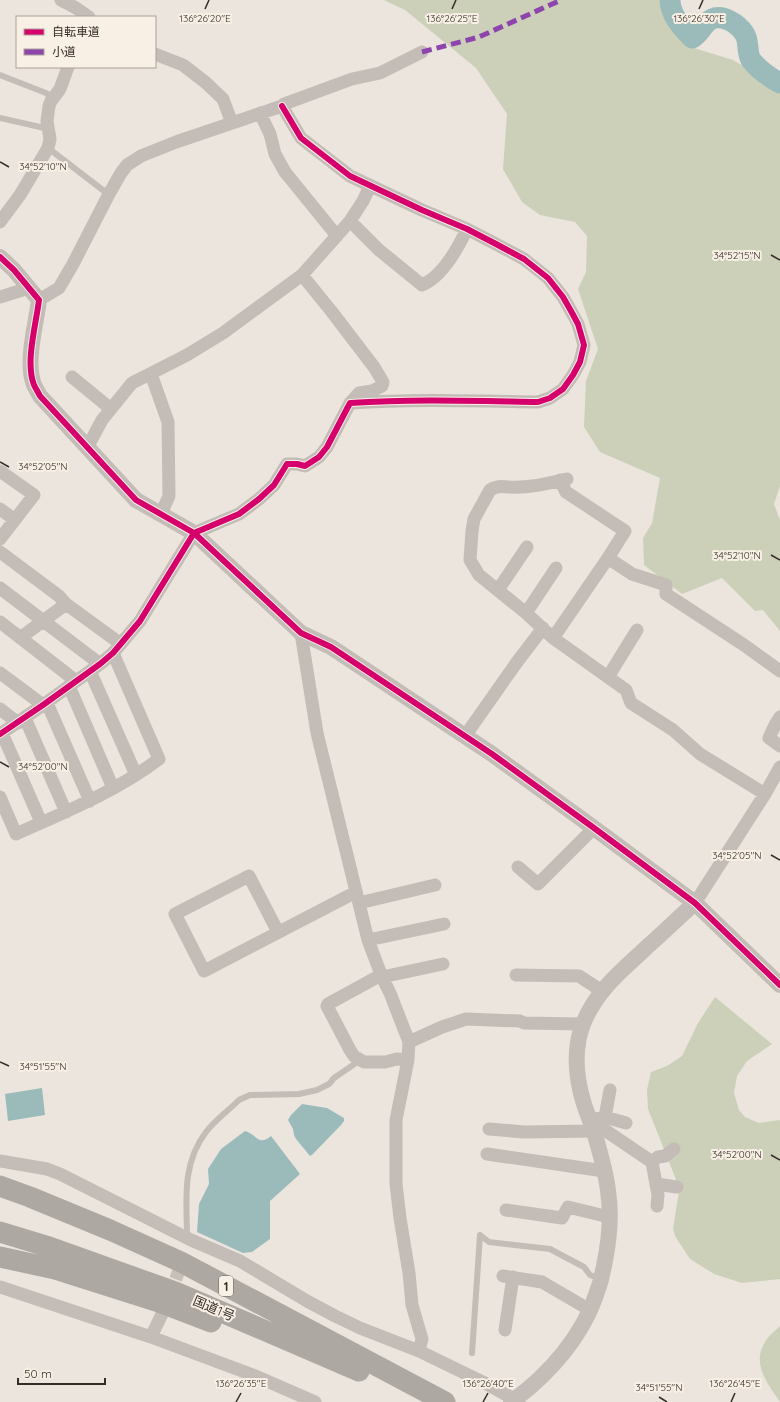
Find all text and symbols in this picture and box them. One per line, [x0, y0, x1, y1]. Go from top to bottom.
text: 136°26'20"E [179, 12, 231, 25]
text: 136°26'25"E [427, 12, 478, 25]
text: 136°26'30"E [673, 12, 725, 25]
legend [16, 16, 156, 68]
text: 自転車道 [52, 24, 100, 39]
text: 小道 [52, 44, 76, 59]
text: 34°52'10"N [19, 160, 67, 173]
text: 34°52'15"N [713, 249, 761, 262]
text: 34°52'05"N [18, 460, 68, 473]
text: 34°52'10"N [713, 549, 761, 562]
text: 34°52'00"N [18, 760, 68, 773]
text: 34°52'05"N [712, 849, 762, 862]
text: 34°51'55"N [20, 1060, 66, 1073]
text: 34°52'00"N [712, 1148, 762, 1161]
road number: 1 [219, 1276, 233, 1296]
street label: 国道1号 [191, 1292, 237, 1324]
scale bar [18, 1360, 105, 1386]
text: 50 m [24, 1366, 52, 1381]
text: 136°26'35"E [216, 1377, 267, 1390]
text: 136°26'40"E [462, 1377, 514, 1390]
text: 136°26'45"E [710, 1377, 761, 1390]
text: 34°51'55"N [636, 1381, 682, 1394]

